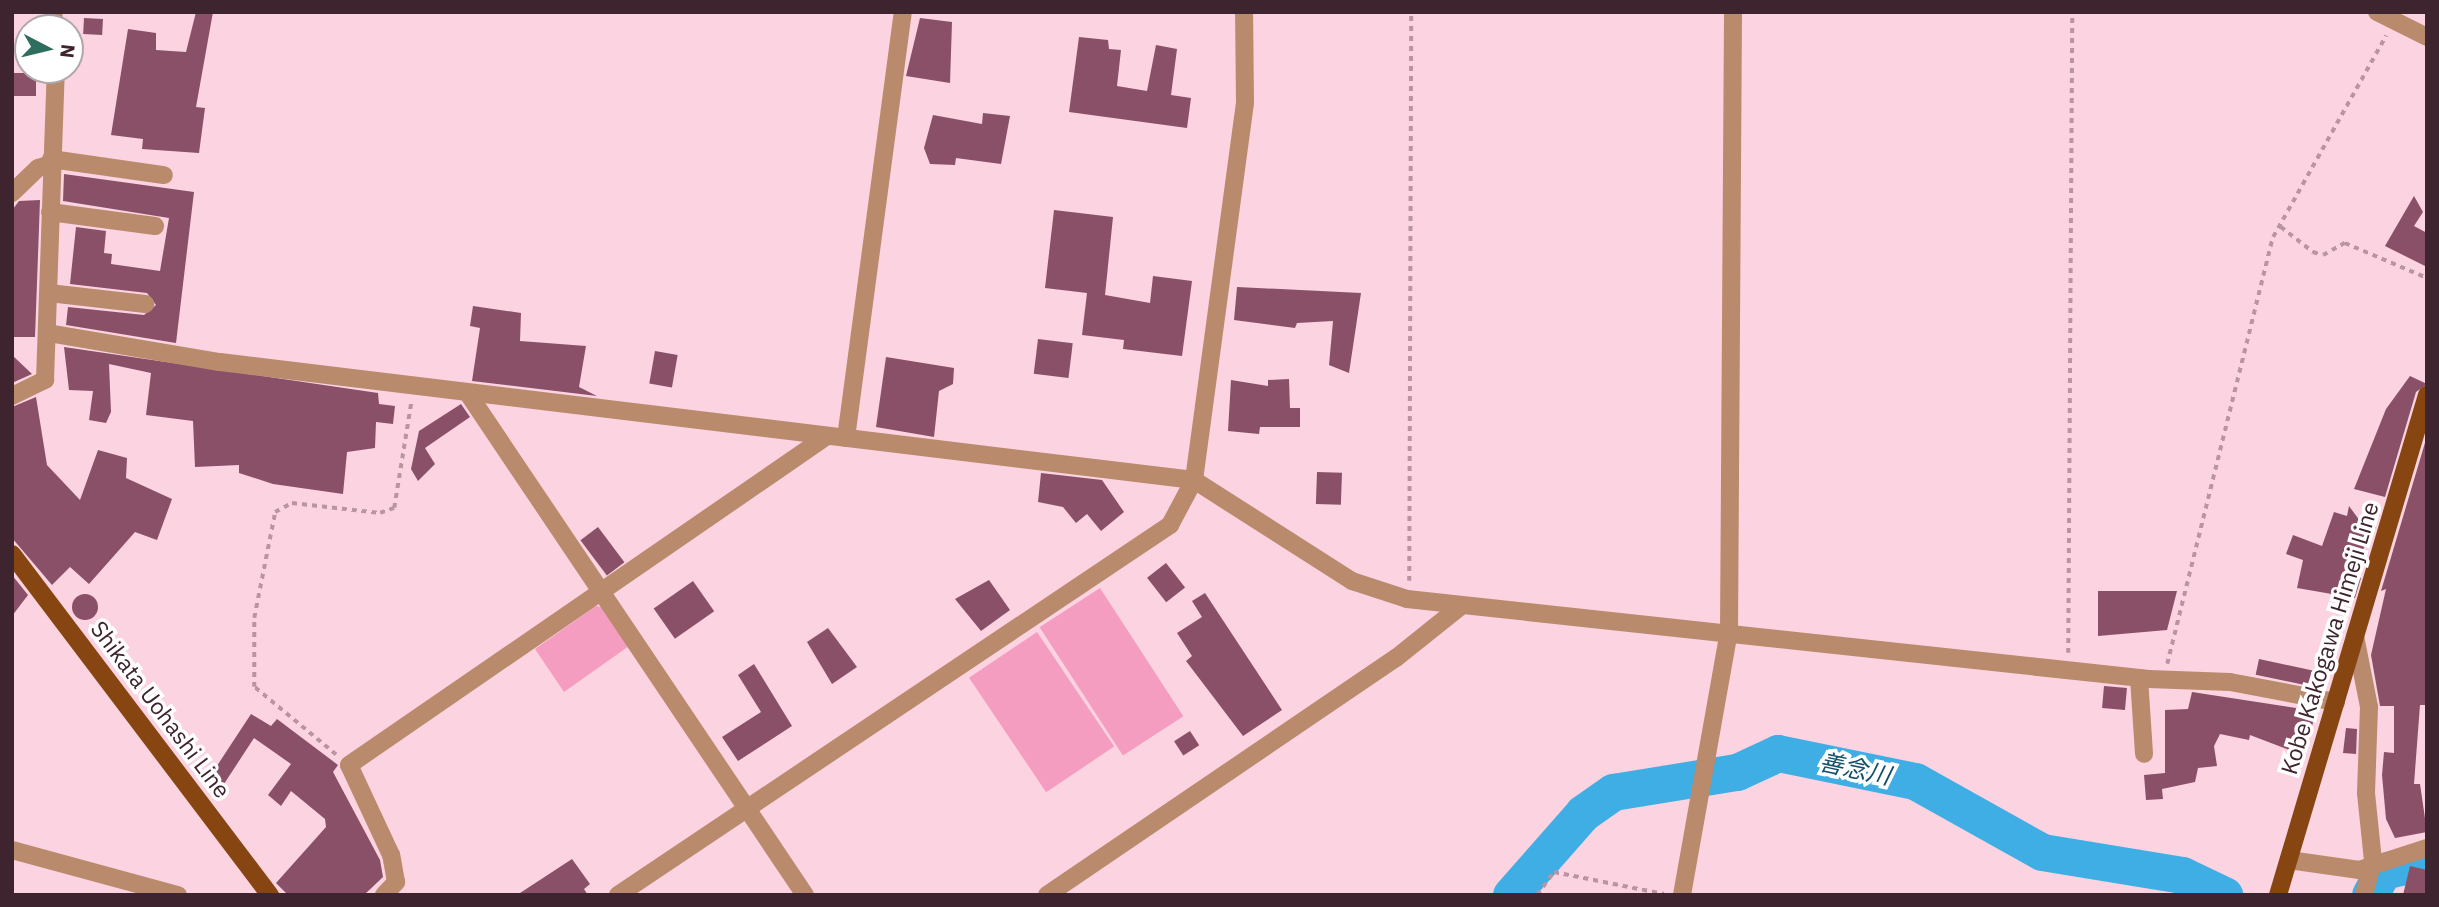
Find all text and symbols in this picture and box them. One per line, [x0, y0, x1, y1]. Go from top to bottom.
north arrow [14, 14, 84, 84]
text: N [55, 43, 81, 60]
street label: Kobe Kakogawa Himeji Line [2274, 498, 2384, 778]
street label: Shikata Uohashi Line [85, 615, 237, 803]
water label: 善念川 [1817, 747, 1893, 791]

